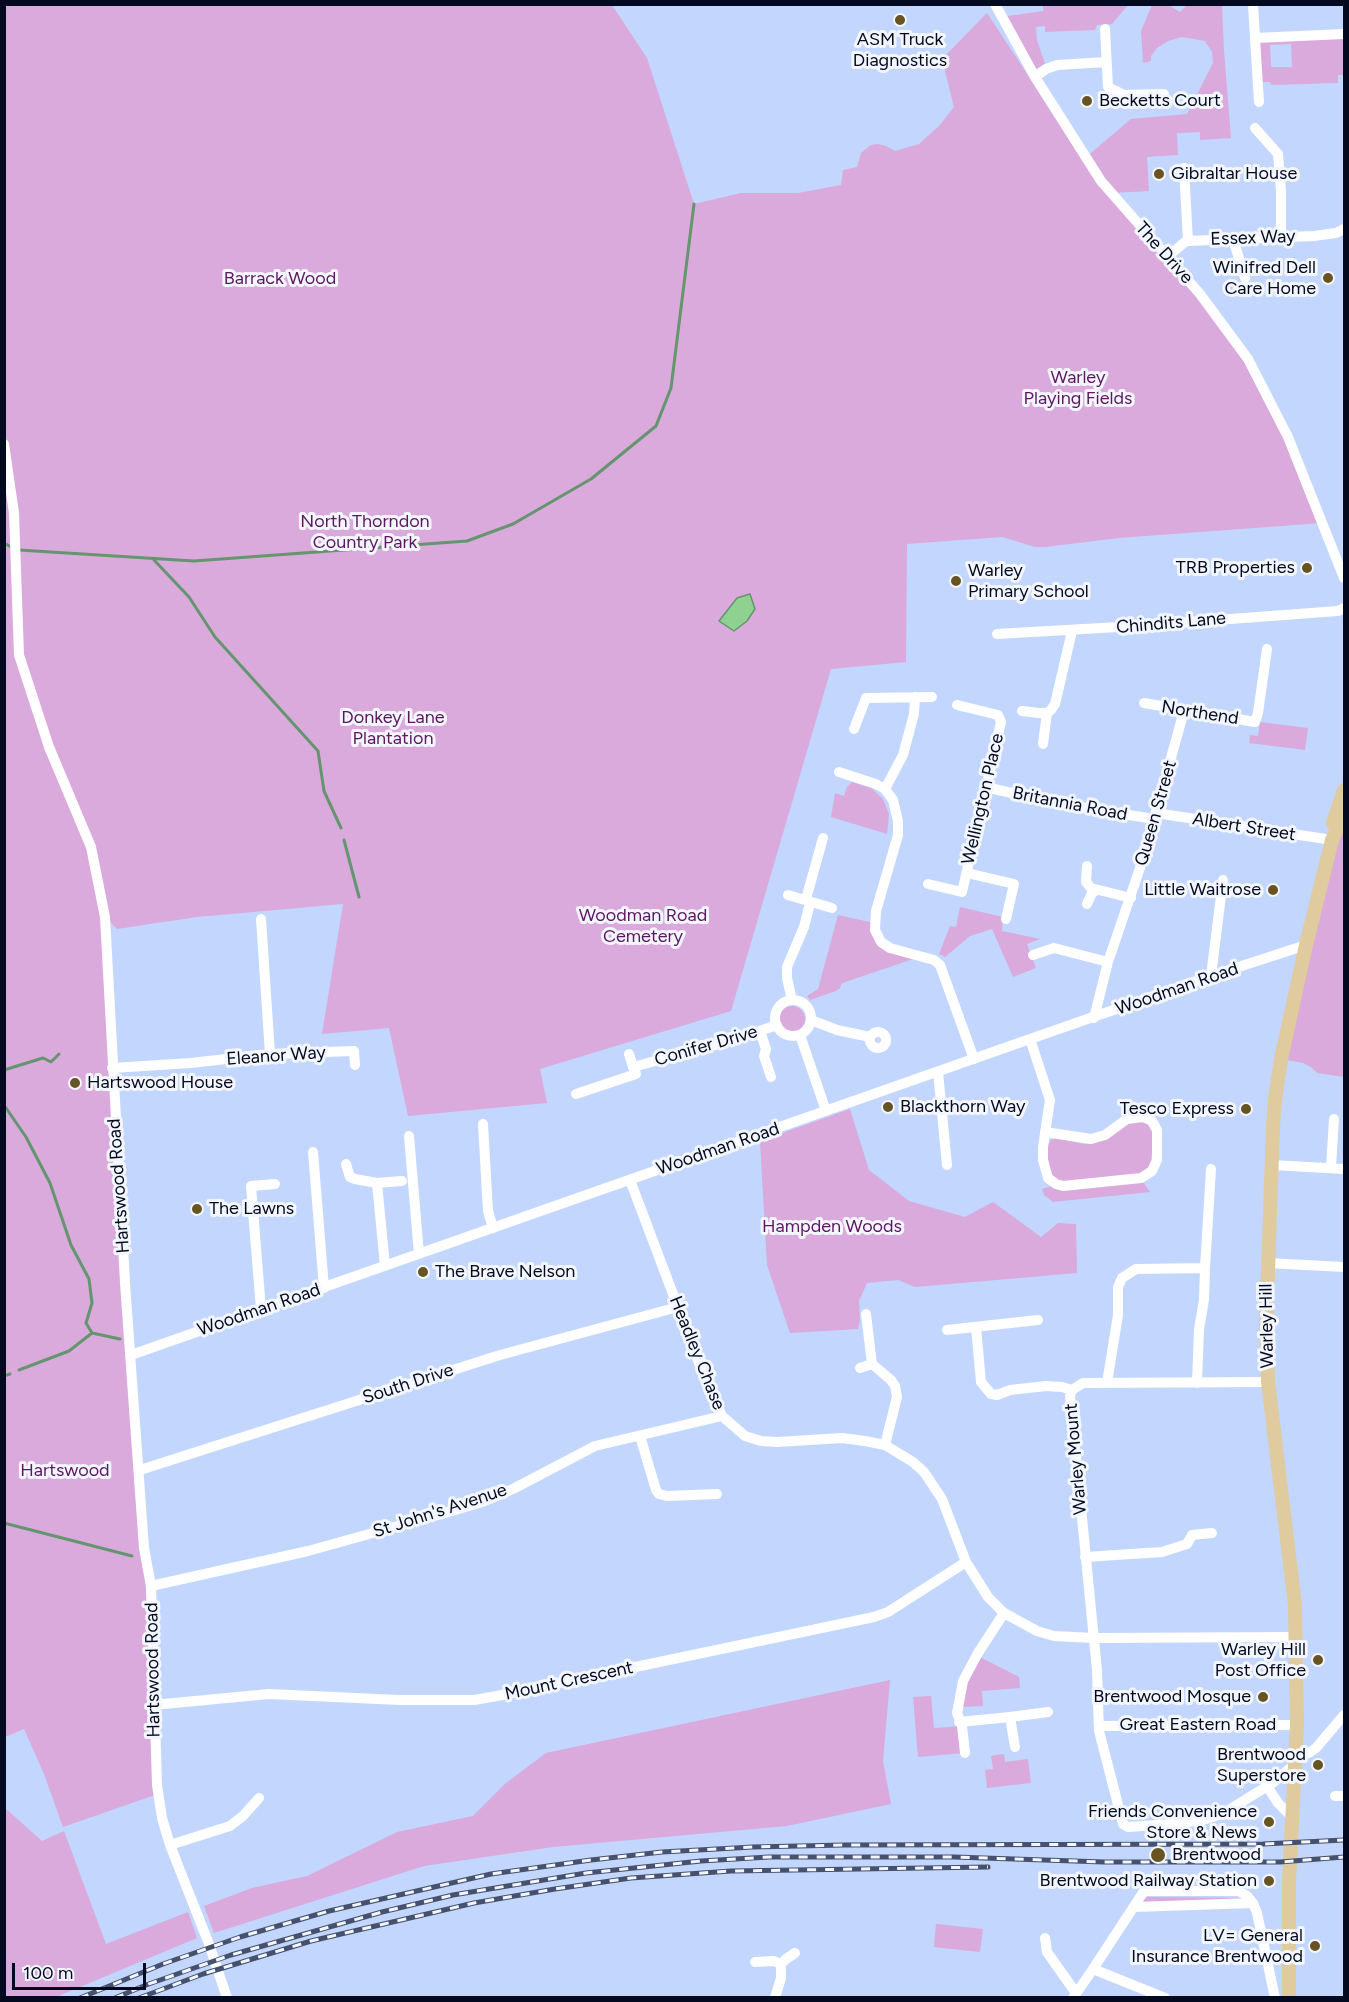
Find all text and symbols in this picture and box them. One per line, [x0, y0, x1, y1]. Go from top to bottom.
marker: ASM Truck Diagnostics [893, 13, 907, 27]
place label: ASM Truck Diagnostics [853, 29, 947, 72]
place label: Becketts Court [1099, 90, 1221, 112]
marker: Becketts Court [1080, 94, 1094, 108]
place label: Gibraltar House [1171, 163, 1297, 185]
marker: Gibraltar House [1152, 167, 1166, 181]
street label: The Drive [1131, 218, 1197, 288]
street label: Essex Way [1210, 226, 1296, 250]
place label: Winifred Dell Care Home [1213, 257, 1316, 300]
park label: Barrack Wood [224, 268, 336, 290]
marker: Winifred Dell Care Home [1321, 271, 1335, 285]
park label: Warley Playing Fields [1024, 367, 1132, 410]
park label: North Thorndon Country Park [300, 511, 430, 554]
place label: TRB Properties [1176, 557, 1295, 579]
place label: Warley Primary School [968, 560, 1089, 602]
marker: TRB Properties [1300, 561, 1314, 575]
marker: Warley Primary School [949, 574, 963, 588]
street label: Chindits Lane [1115, 607, 1227, 639]
street label: Northend [1160, 696, 1240, 730]
park label: Donkey Lane Plantation [341, 707, 445, 750]
street label: Wellington Place [957, 731, 1009, 867]
street label: Queen Street [1131, 758, 1181, 868]
street label: Britannia Road [1011, 782, 1129, 826]
street label: Albert Street [1191, 808, 1297, 846]
place label: Little Waitrose [1144, 879, 1261, 901]
marker: Little Waitrose [1266, 883, 1280, 897]
park label: Woodman Road Cemetery [579, 905, 707, 948]
street label: Woodman Road [1113, 958, 1241, 1020]
street label: Conifer Drive [652, 1021, 760, 1071]
street label: Eleanor Way [226, 1042, 326, 1070]
place label: Hartswood House [87, 1072, 233, 1094]
marker: Hartswood House [68, 1076, 82, 1090]
place label: Blackthorn Way [900, 1096, 1026, 1118]
place label: Tesco Express [1120, 1098, 1234, 1120]
marker: Blackthorn Way [881, 1100, 895, 1114]
marker: Tesco Express [1239, 1102, 1253, 1116]
street label: Hartswood Road [104, 1118, 134, 1254]
street label: Woodman Road [654, 1118, 782, 1180]
place label: The Lawns [209, 1198, 294, 1220]
marker: The Lawns [190, 1202, 204, 1216]
park label: Hampden Woods [762, 1216, 902, 1238]
place label: The Brave Nelson [435, 1261, 575, 1283]
marker: The Brave Nelson [416, 1265, 430, 1279]
street label: Woodman Road [195, 1279, 323, 1341]
street label: Warley Hill [1255, 1283, 1279, 1369]
street label: Headley Chase [664, 1293, 730, 1413]
street label: South Drive [360, 1359, 456, 1409]
street label: Warley Mount [1060, 1402, 1092, 1516]
park label: Hartswood [20, 1460, 110, 1482]
street label: St John's Avenue [370, 1479, 510, 1543]
street label: Hartswood Road [141, 1602, 165, 1738]
place label: Warley Hill Post Office [1215, 1639, 1306, 1682]
marker: Warley Hill Post Office [1311, 1653, 1325, 1667]
street label: Mount Crescent [503, 1657, 635, 1705]
place label: Brentwood Mosque [1093, 1686, 1251, 1708]
marker: Brentwood Mosque [1256, 1690, 1270, 1704]
street label: Great Eastern Road [1120, 1714, 1276, 1736]
place label: Brentwood Superstore [1217, 1744, 1306, 1786]
marker: Brentwood Superstore [1311, 1758, 1325, 1772]
place label: Friends Convenience Store & News [1088, 1801, 1257, 1844]
marker: Friends Convenience Store & News [1262, 1815, 1276, 1829]
place label: Brentwood [1172, 1844, 1261, 1866]
marker: Brentwood [1149, 1846, 1167, 1864]
place label: Brentwood Railway Station [1040, 1870, 1257, 1892]
marker: Brentwood Railway Station [1262, 1874, 1276, 1888]
place label: LV= General Insurance Brentwood [1131, 1925, 1303, 1968]
marker: LV= General Insurance Brentwood [1308, 1939, 1322, 1953]
scale bar [15, 1951, 148, 1989]
text: 100 m [23, 1962, 73, 1984]

